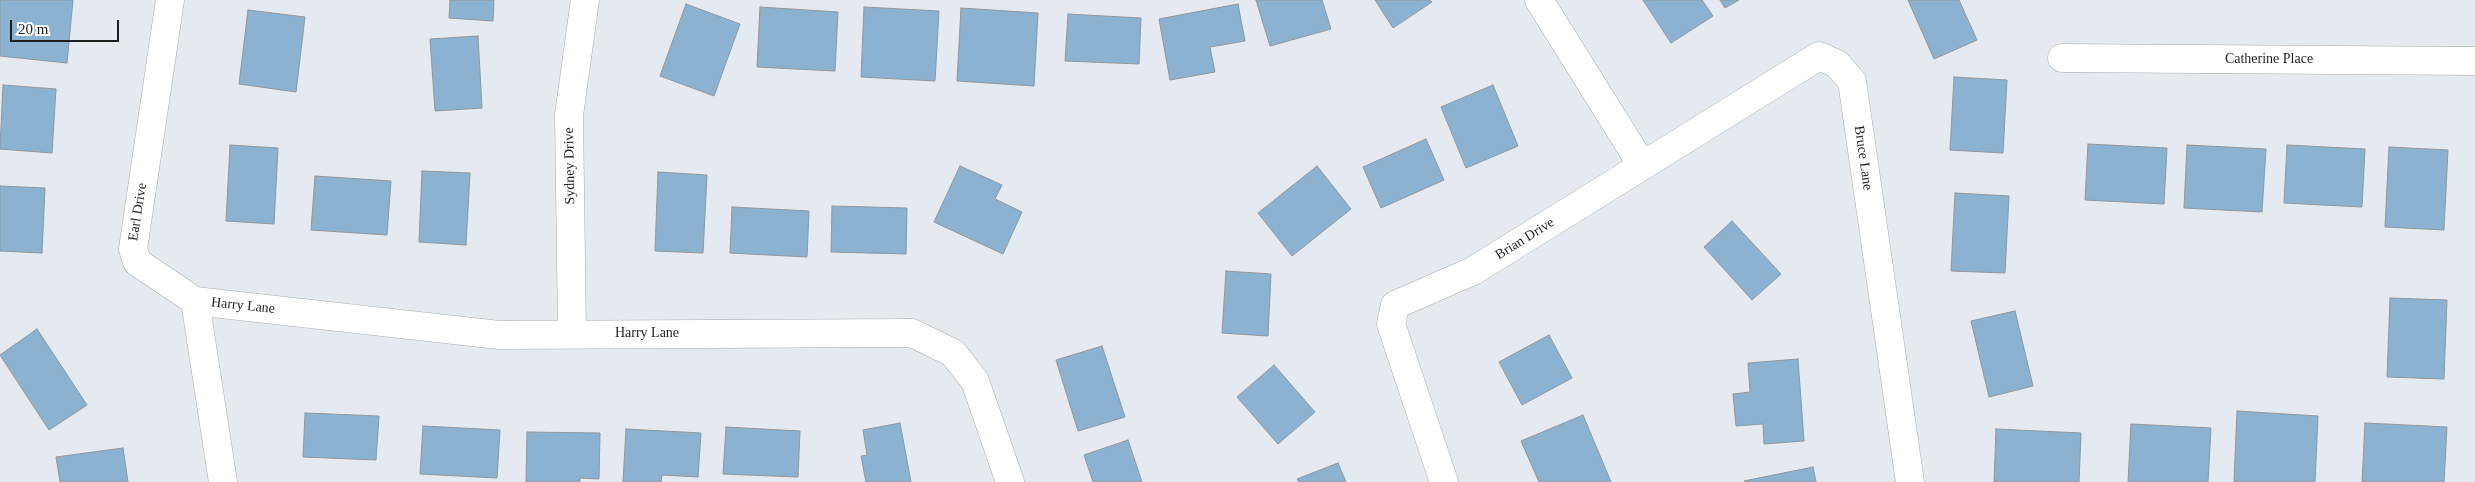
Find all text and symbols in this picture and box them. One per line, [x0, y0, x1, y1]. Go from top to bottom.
scale bar [12, 10, 121, 42]
text: 20 m [18, 21, 48, 37]
street label: Catherine Place [2225, 51, 2313, 67]
street label: Bruce Lane [1850, 125, 1876, 191]
street label: Sydney Drive [561, 127, 579, 205]
street label: Earl Drive [125, 182, 151, 242]
street label: Brian Drive [1492, 214, 1558, 264]
street label: Harry Lane [210, 294, 276, 318]
street label: Harry Lane [615, 325, 679, 341]

